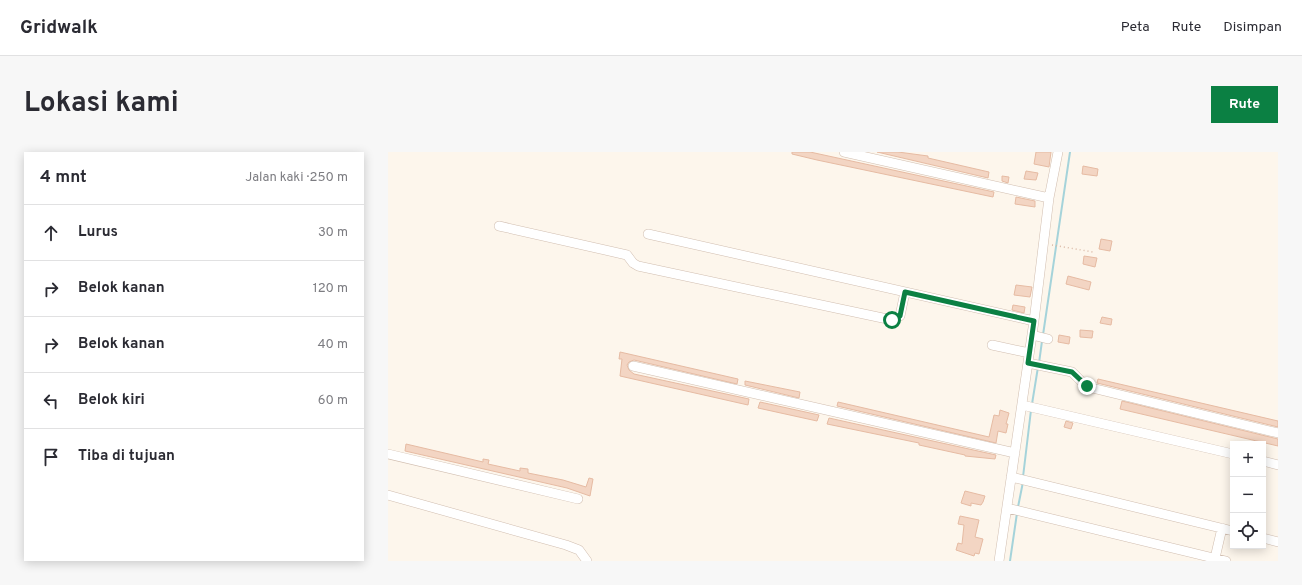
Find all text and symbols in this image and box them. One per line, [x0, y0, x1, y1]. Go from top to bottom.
text: Gridwalk [20, 16, 98, 40]
text: Peta [1121, 19, 1150, 36]
text: Rute [1172, 19, 1201, 36]
text: Disimpan [1223, 19, 1282, 36]
text: Lokasi kami [24, 86, 179, 122]
button: Rute [1211, 86, 1278, 123]
text: 4 mnt [40, 167, 87, 189]
text: Jalan kaki · 250 m [245, 170, 348, 186]
icon: ahead [40, 222, 62, 244]
text: Lurus [78, 223, 118, 242]
text: 30 m [318, 225, 348, 241]
icon: right [40, 278, 62, 300]
text: Belok kanan [78, 279, 165, 298]
text: 120 m [313, 281, 348, 297]
route start [883, 311, 901, 329]
icon: right [40, 334, 62, 356]
text: Belok kanan [78, 335, 165, 354]
text: 40 m [318, 337, 348, 353]
route end [1078, 377, 1096, 395]
icon: left [40, 390, 62, 412]
text: Belok kiri [78, 391, 145, 410]
text: 60 m [318, 393, 348, 409]
map controls [1230, 441, 1266, 549]
button: + [1230, 441, 1266, 477]
icon: arrive [40, 446, 62, 468]
text: Tiba di tujuan [78, 447, 175, 466]
button: − [1230, 477, 1266, 513]
button: locate [1230, 513, 1266, 549]

